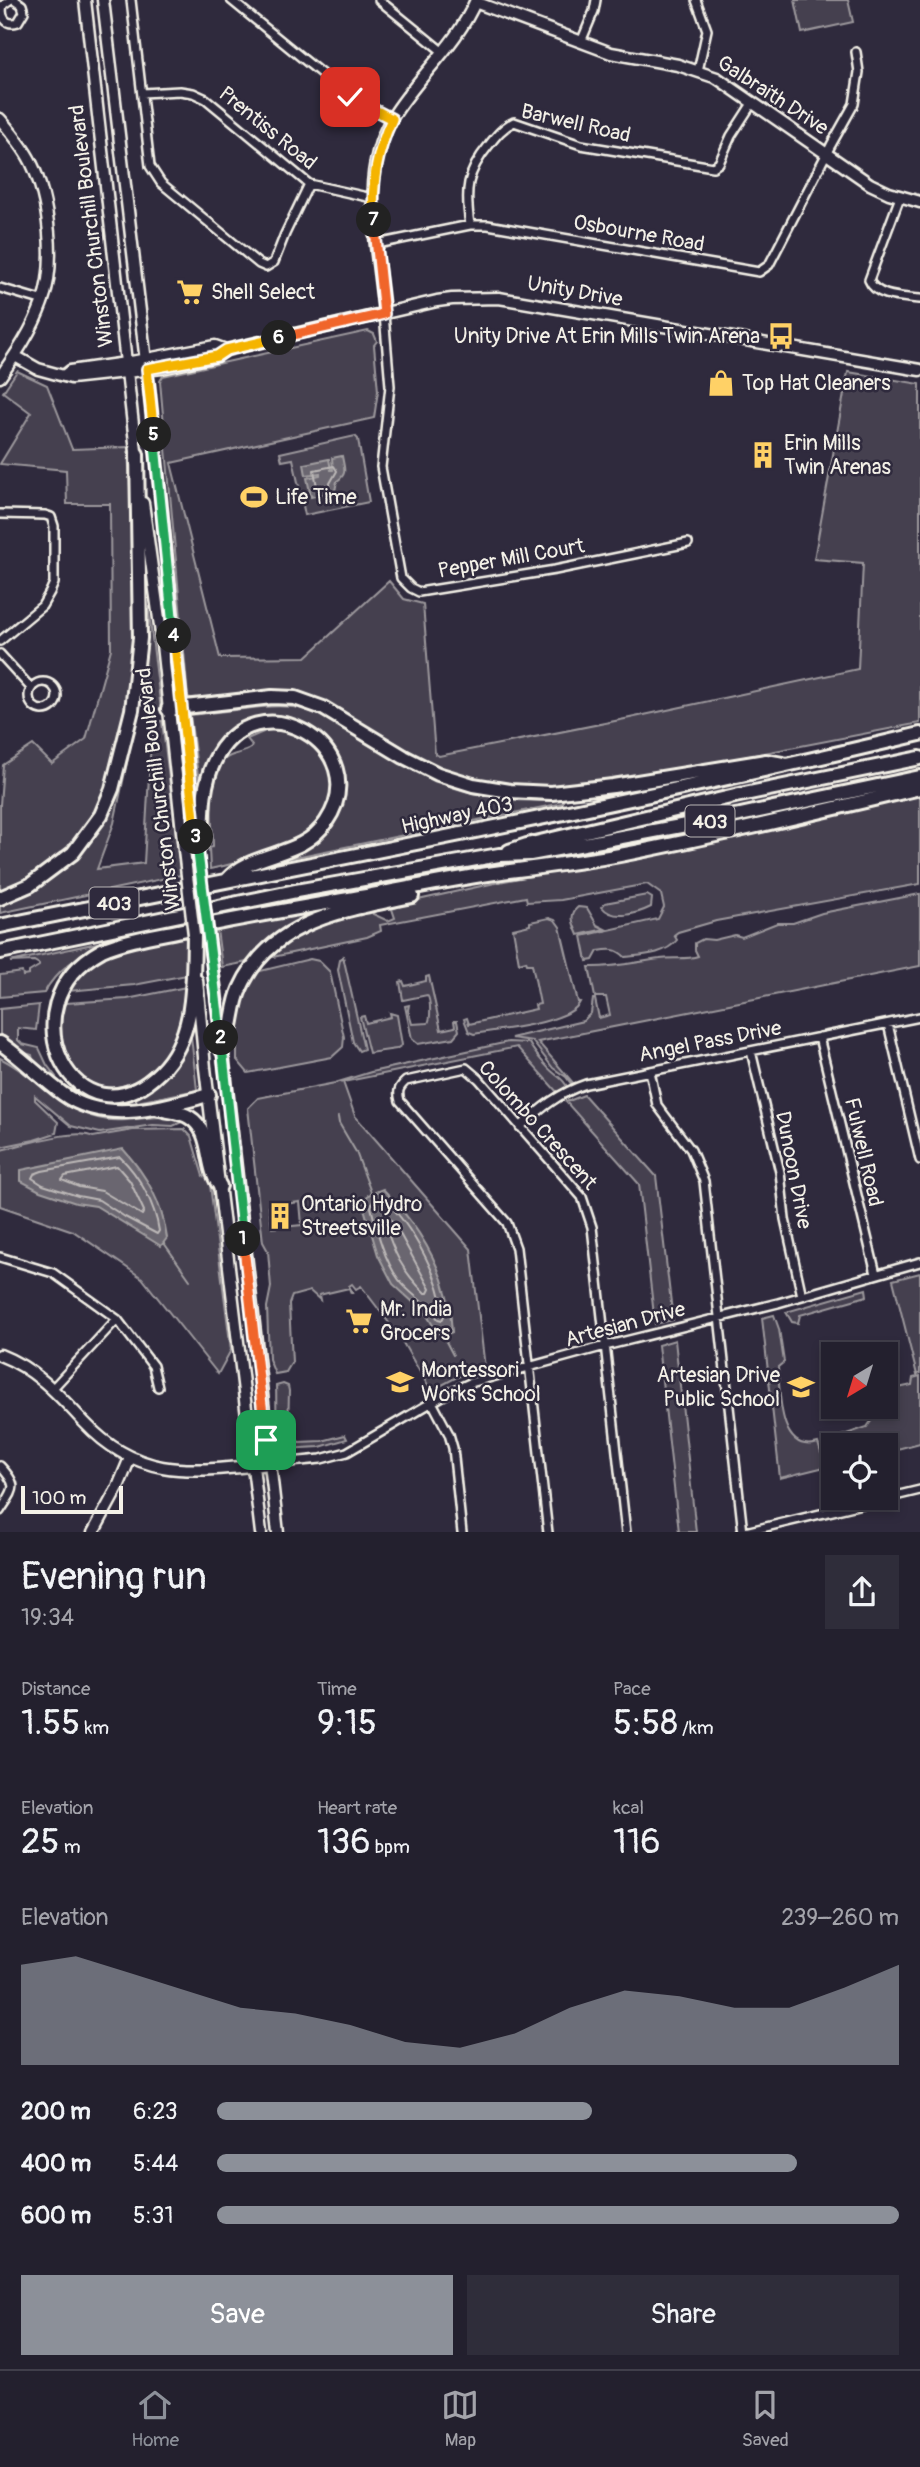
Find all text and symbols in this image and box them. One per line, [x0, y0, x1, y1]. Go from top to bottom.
street label: Galbraith Drive [712, 49, 834, 142]
pin [320, 67, 380, 127]
icon: check [331, 78, 369, 116]
street label: Prentiss Road [213, 80, 322, 176]
street label: Barwell Road [518, 98, 633, 149]
street label: Winston Churchill Boulevard [63, 103, 120, 349]
pin: 7 [356, 202, 392, 238]
text: 7 [368, 207, 379, 231]
street label: Osbourne Road [571, 209, 707, 258]
street label: Unity Drive [525, 270, 625, 313]
supermarket icon: Shell Select [175, 277, 205, 307]
place label: Shell Select [211, 279, 316, 306]
pin: 6 [262, 320, 296, 356]
bus stop icon: Unity Drive At Erin Mills Twin Arena [766, 321, 796, 351]
place label: Unity Drive At Erin Mills Twin Arena [454, 323, 760, 350]
text: 6 [273, 325, 284, 349]
shop icon: Top Hat Cleaners [706, 368, 736, 398]
place label: Top Hat Cleaners [742, 370, 891, 397]
pin: 5 [136, 418, 172, 452]
text: 5 [148, 422, 159, 446]
place label: Erin Mills Twin Arenas [784, 430, 891, 481]
building icon: Erin Mills Twin Arenas [748, 440, 778, 470]
sports icon: Life Time [239, 482, 269, 512]
place label: Life Time [275, 484, 357, 511]
street label: Pepper Mill Court [436, 532, 587, 585]
pin: 4 [156, 618, 192, 654]
text: 4 [168, 623, 179, 647]
street label: Winston Churchill Boulevard [130, 666, 187, 912]
street label: Highway 403 [399, 790, 515, 840]
road number: 403 [686, 806, 734, 836]
pin: 3 [178, 820, 214, 854]
text: 3 [190, 824, 201, 848]
road number: 403 [90, 888, 138, 918]
street label: Angel Pass Drive [637, 1014, 784, 1069]
pin: 2 [204, 1020, 238, 1056]
text: 2 [215, 1025, 226, 1049]
street label: Colombo Crescent [472, 1055, 603, 1196]
street label: Fulwell Road [838, 1095, 889, 1209]
street label: Dunoon Drive [769, 1109, 818, 1232]
place label: Ontario Hydro Streetsville [301, 1191, 422, 1242]
building icon: Ontario Hydro Streetsville [265, 1201, 295, 1231]
pin: 1 [226, 1222, 260, 1256]
text: 1 [239, 1226, 246, 1250]
street label: Artesian Drive [562, 1295, 689, 1354]
place label: Mr. India Grocers [380, 1296, 452, 1347]
supermarket icon: Mr. India Grocers [344, 1306, 374, 1336]
north arrow [821, 1342, 898, 1419]
map controls [821, 1342, 898, 1510]
place label: Montessori Works School [421, 1357, 541, 1408]
place label: Artesian Drive Public School [657, 1362, 781, 1413]
school or university icon: Montessori Works School [385, 1367, 415, 1397]
school or university icon: Artesian Drive Public School [786, 1372, 816, 1402]
pin [236, 1410, 296, 1470]
icon: arrive [247, 1421, 285, 1459]
button: locate [821, 1433, 898, 1510]
scale bar [21, 1484, 122, 1515]
text: 100 m [32, 1486, 86, 1510]
text: Evening run [21, 1553, 207, 1601]
button: share [825, 1555, 899, 1629]
text: 19:34 [21, 1603, 74, 1632]
text: Distance [21, 1677, 90, 1701]
text: Time [317, 1677, 357, 1701]
text: Pace [613, 1677, 651, 1701]
text: 1.55 [21, 1701, 80, 1745]
text: 9:15 [317, 1701, 377, 1745]
text: 5:58 [613, 1701, 678, 1745]
text: km [80, 1716, 109, 1740]
text: /km [678, 1716, 714, 1740]
text: Elevation [21, 1796, 93, 1820]
text: Heart rate [317, 1796, 397, 1820]
text: kcal [613, 1796, 644, 1820]
text: 25 [21, 1820, 60, 1864]
text: 136 [317, 1820, 371, 1864]
text: 116 [613, 1820, 661, 1864]
text: m [60, 1835, 81, 1859]
text: bpm [371, 1835, 410, 1859]
text: Elevation [21, 1903, 109, 1932]
text: 239–260 m [781, 1903, 899, 1932]
text: 200 m [21, 2097, 91, 2126]
text: 6:23 [133, 2097, 178, 2126]
text: 400 m [21, 2149, 91, 2178]
text: 5:44 [133, 2149, 178, 2178]
text: 600 m [21, 2201, 91, 2230]
text: 5:31 [133, 2201, 173, 2230]
button: Save [21, 2275, 453, 2355]
button: Share [467, 2275, 899, 2355]
tab: Home [131, 2386, 179, 2452]
tab: Map [441, 2386, 479, 2452]
tab: Saved [742, 2386, 789, 2452]

